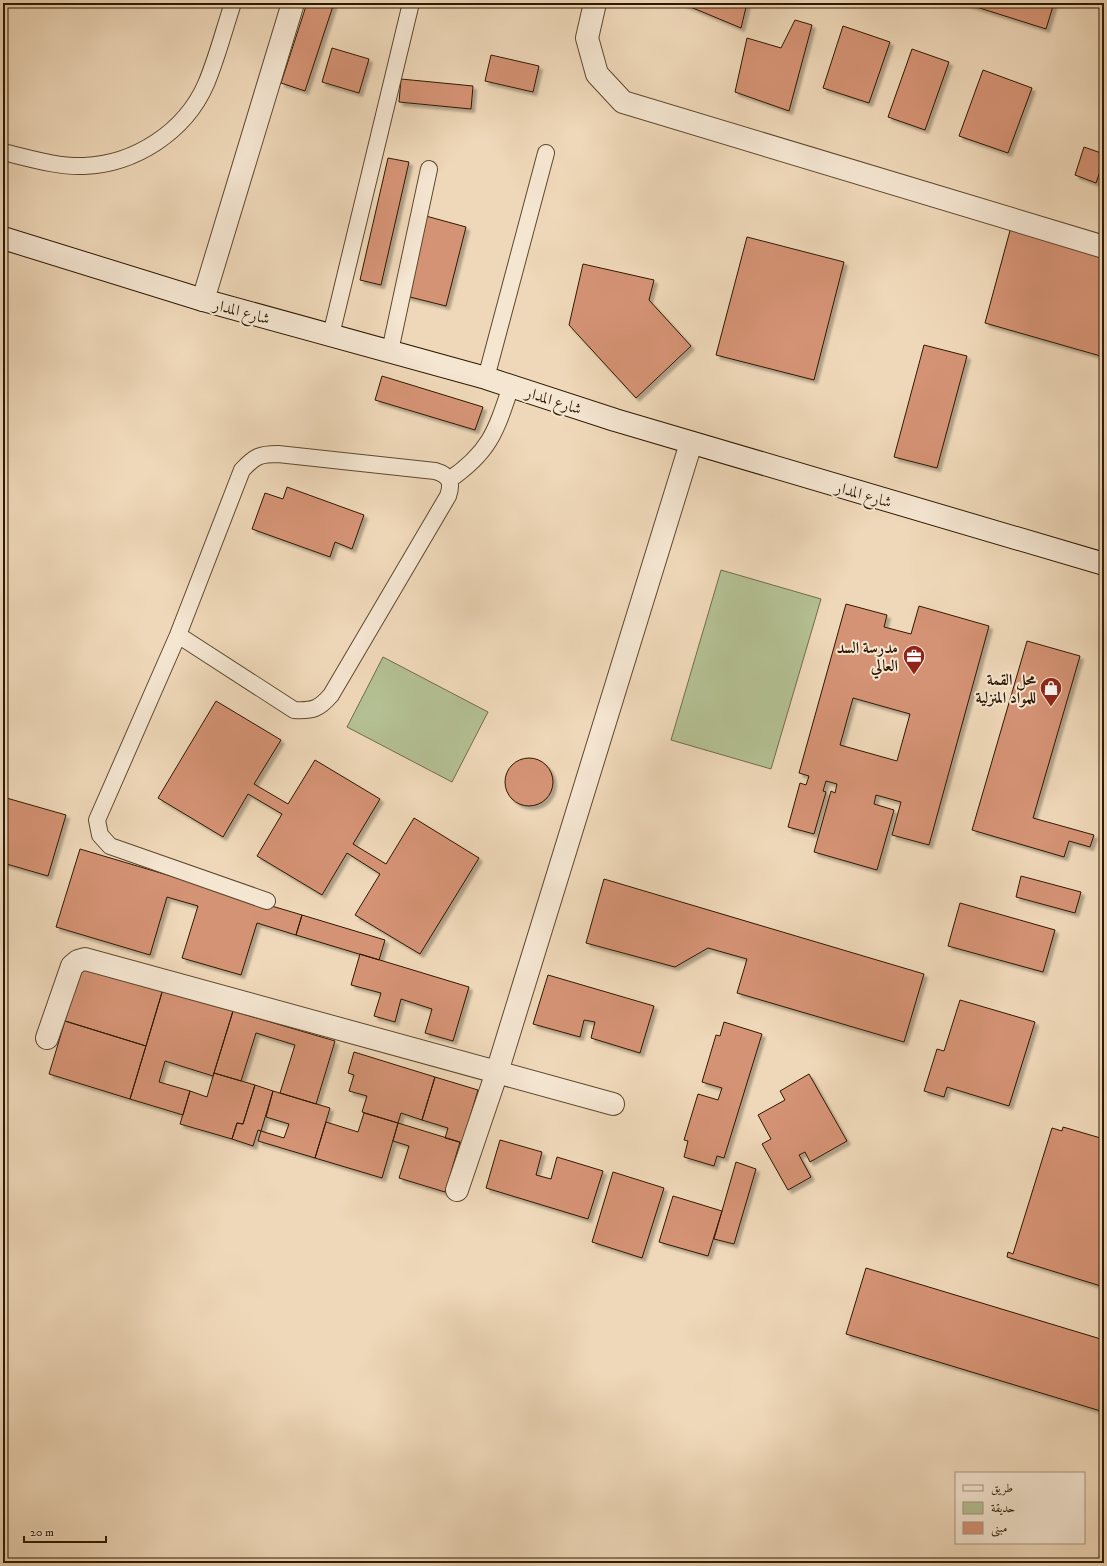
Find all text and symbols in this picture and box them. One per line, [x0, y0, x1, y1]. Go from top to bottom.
street label: شارع المدار [209, 294, 272, 332]
street label: شارع المدار [520, 382, 584, 422]
street label: شارع المدار [830, 477, 894, 515]
place label: مدرسة السد العالي [836, 638, 898, 679]
office icon: مدرسة السد العالي [901, 643, 927, 676]
place label: محل القمة للمواد المنزلية [976, 670, 1036, 708]
shop icon: محل القمة للمواد المنزلية [1038, 675, 1064, 708]
legend [955, 1472, 1085, 1544]
text: طريق [991, 1481, 1013, 1496]
text: حديقة [991, 1501, 1015, 1516]
scale bar [24, 1518, 106, 1544]
text: مبنى [991, 1521, 1007, 1537]
text: 20 m [30, 1525, 54, 1540]

